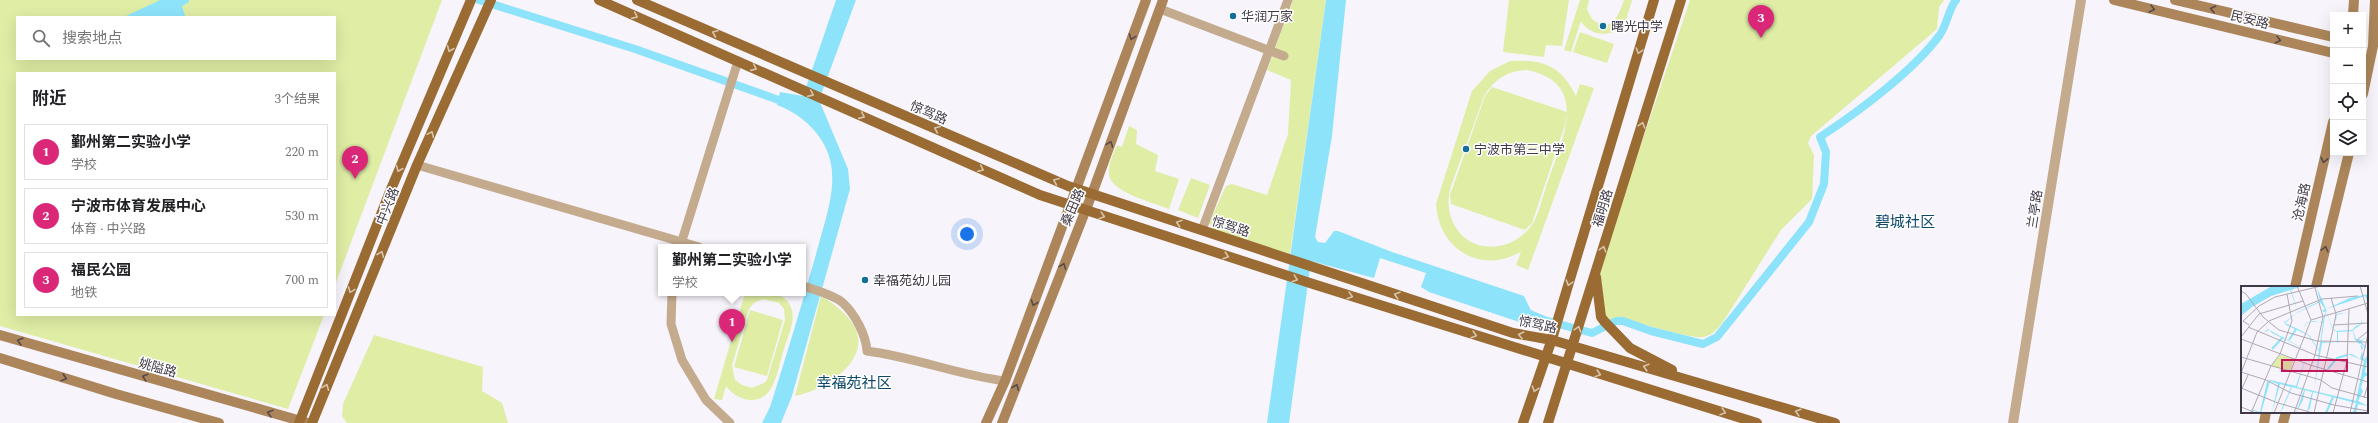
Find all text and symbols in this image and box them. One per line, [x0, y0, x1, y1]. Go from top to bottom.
pin: 3 [1748, 5, 1774, 38]
one-way arrow [2149, 5, 2155, 13]
one-way arrow [2210, 5, 2217, 14]
street label: 民安路 [2228, 6, 2271, 34]
place label: 华润万家 [1241, 7, 1293, 27]
one-way arrow [631, 11, 638, 19]
marker: 华润万家 [1228, 11, 1238, 21]
map controls [2330, 12, 2366, 156]
button: + [2330, 12, 2366, 48]
search box [16, 16, 336, 60]
place label: 曙光中学 [1611, 17, 1663, 37]
marker: 曙光中学 [1598, 21, 1608, 31]
icon: search [30, 27, 52, 49]
text: 搜索地点 [62, 27, 122, 50]
one-way arrow [712, 30, 720, 38]
one-way arrow [1129, 33, 1137, 40]
one-way arrow [2275, 35, 2282, 43]
one-way arrow [447, 45, 455, 53]
one-way arrow [1635, 47, 1644, 54]
button: − [2330, 48, 2366, 84]
one-way arrow [749, 63, 757, 71]
button: locate [2330, 84, 2366, 120]
text: 附近 [32, 86, 66, 112]
text: 3个结果 [274, 89, 320, 109]
one-way arrow [807, 89, 815, 97]
street label: 惊驾路 [907, 96, 950, 130]
one-way arrow [859, 112, 866, 120]
button: layers [2330, 120, 2366, 156]
one-way arrow [1637, 122, 1646, 129]
one-way arrow [934, 126, 941, 134]
one-way arrow [426, 130, 434, 138]
text: 鄞州第二实验小学 [71, 131, 191, 154]
place label: 宁波市第三中学 [1474, 140, 1565, 160]
one-way arrow [1106, 141, 1114, 148]
text: 1 [42, 142, 50, 162]
text: 220 m [285, 142, 319, 162]
marker: 宁波市第三中学 [1461, 144, 1471, 154]
pin: 2 [342, 146, 368, 179]
text: 学校 [71, 155, 97, 175]
one-way arrow [2321, 157, 2329, 163]
one-way arrow [977, 164, 985, 172]
one-way arrow [396, 165, 404, 172]
one-way arrow [1053, 177, 1060, 185]
street label: 沧海路 [2288, 181, 2316, 223]
street label: 中兴路 [371, 185, 405, 228]
street label: 桑田路 [1056, 186, 1090, 229]
street label: 福明路 [1588, 187, 1618, 230]
street label: 兰亭路 [2022, 188, 2048, 230]
text: 宁波市体育发展中心 [71, 195, 206, 218]
text: 2 [42, 206, 50, 226]
text: 530 m [285, 206, 319, 226]
one-way arrow [1099, 211, 1106, 220]
street label: 惊驾路 [1209, 211, 1252, 242]
district label: 碧城社区 [1875, 211, 1935, 234]
text: 体育 · 中兴路 [71, 219, 146, 239]
one-way arrow [1176, 219, 1183, 227]
your location [957, 224, 977, 244]
popup [658, 244, 806, 296]
one-way arrow [1598, 246, 1607, 253]
one-way arrow [2321, 246, 2329, 252]
text: 鄞州第二实验小学 [672, 249, 792, 272]
one-way arrow [376, 250, 384, 258]
one-way arrow [1222, 251, 1229, 260]
text: 福民公园 [71, 259, 131, 282]
one-way arrow [1059, 262, 1067, 269]
text: 3 [42, 270, 50, 290]
text: 700 m [285, 270, 319, 290]
place label: 幸福苑幼儿园 [873, 271, 951, 291]
text: 学校 [672, 273, 698, 293]
one-way arrow [1292, 274, 1299, 282]
marker: 幸福苑幼儿园 [860, 275, 870, 285]
one-way arrow [1565, 279, 1574, 286]
text: 地铁 [71, 283, 97, 303]
one-way arrow [348, 286, 356, 293]
inset map [2241, 286, 2368, 413]
one-way arrow [1347, 291, 1354, 300]
one-way arrow [1394, 291, 1401, 299]
one-way arrow [1031, 300, 1039, 307]
pin: 1 [719, 309, 745, 342]
street label: 惊驾路 [1517, 311, 1559, 339]
one-way arrow [1573, 326, 1582, 333]
one-way arrow [1471, 330, 1478, 339]
one-way arrow [1518, 331, 1524, 339]
one-way arrow [17, 337, 24, 346]
street label: 姚隘路 [136, 353, 179, 383]
one-way arrow [1643, 363, 1650, 372]
one-way arrow [1595, 369, 1602, 377]
district label: 幸福苑社区 [816, 372, 892, 395]
one-way arrow [60, 373, 67, 382]
one-way arrow [142, 373, 149, 382]
one-way arrow [322, 383, 330, 390]
one-way arrow [1012, 383, 1020, 390]
one-way arrow [1531, 386, 1540, 393]
one-way arrow [1719, 407, 1726, 416]
one-way arrow [1795, 408, 1802, 417]
one-way arrow [267, 409, 274, 418]

